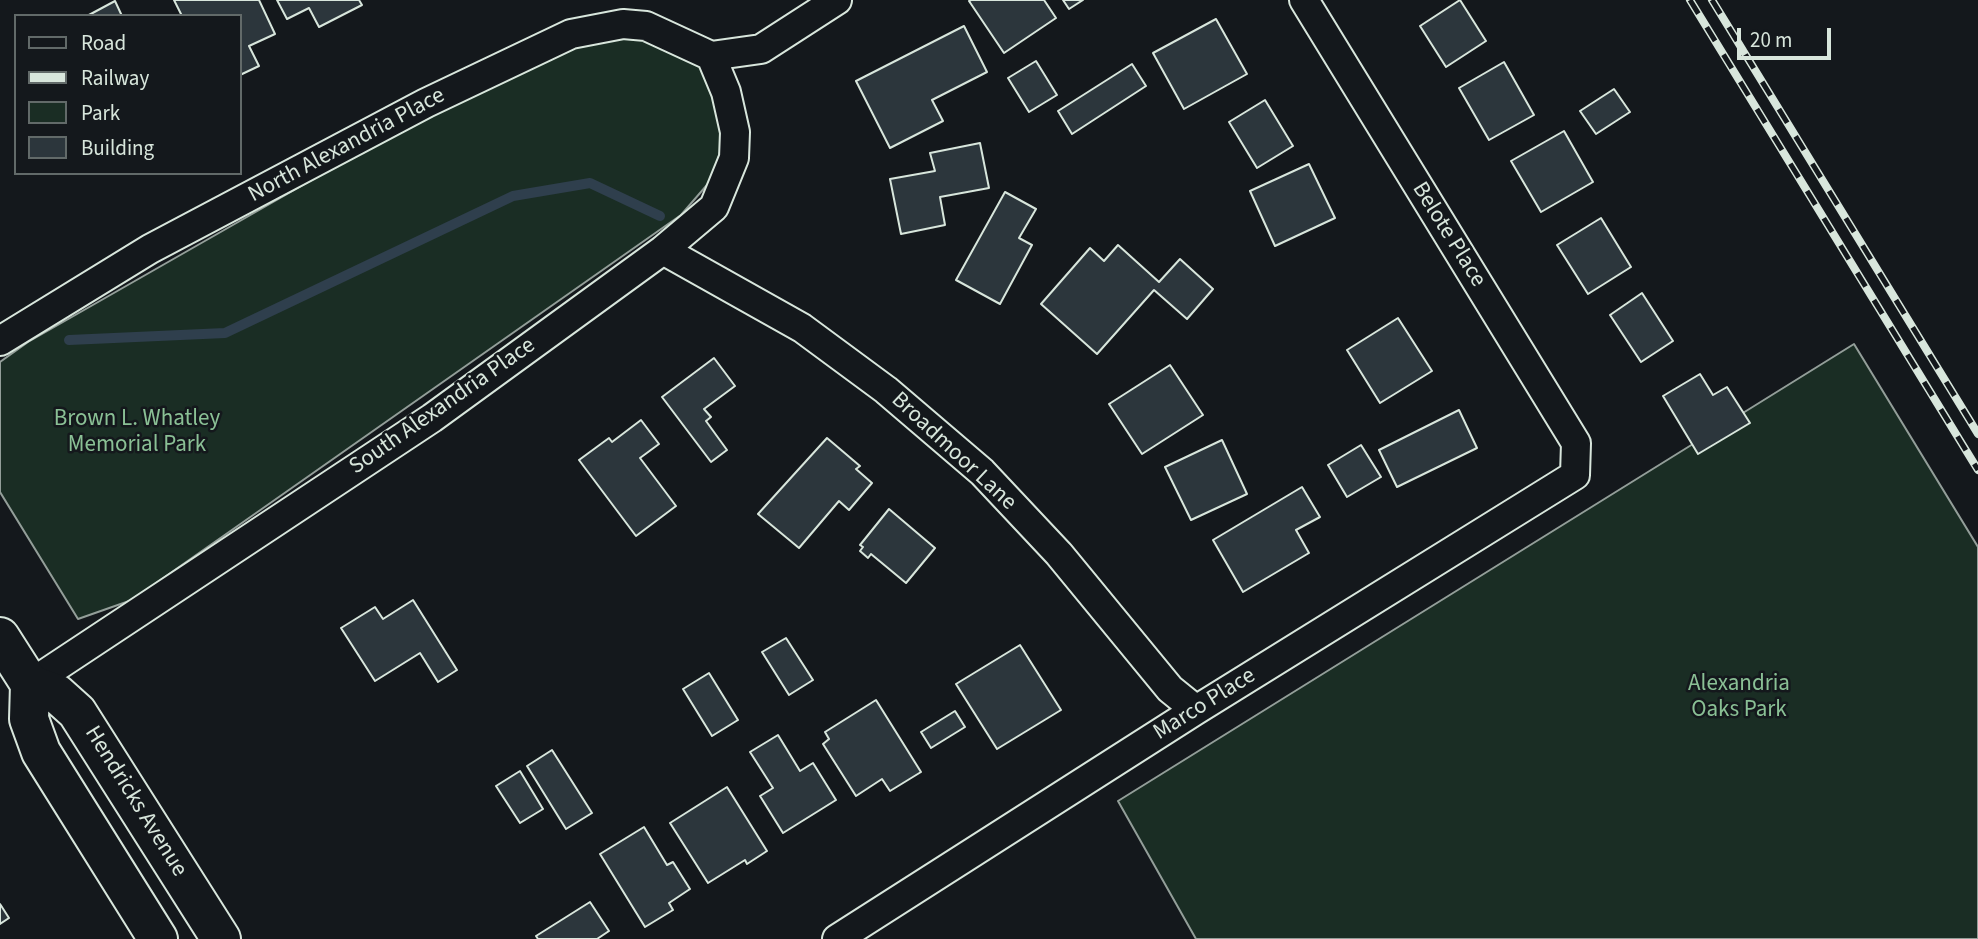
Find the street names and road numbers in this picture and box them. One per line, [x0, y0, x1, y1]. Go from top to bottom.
street label: North Alexandria Place [244, 83, 450, 209]
street label: Belote Place [1405, 178, 1491, 292]
street label: South Alexandria Place [345, 332, 541, 482]
street label: Broadmoor Lane [885, 387, 1021, 517]
street label: Marco Place [1149, 663, 1261, 747]
street label: Hendricks Avenue [78, 722, 192, 882]

